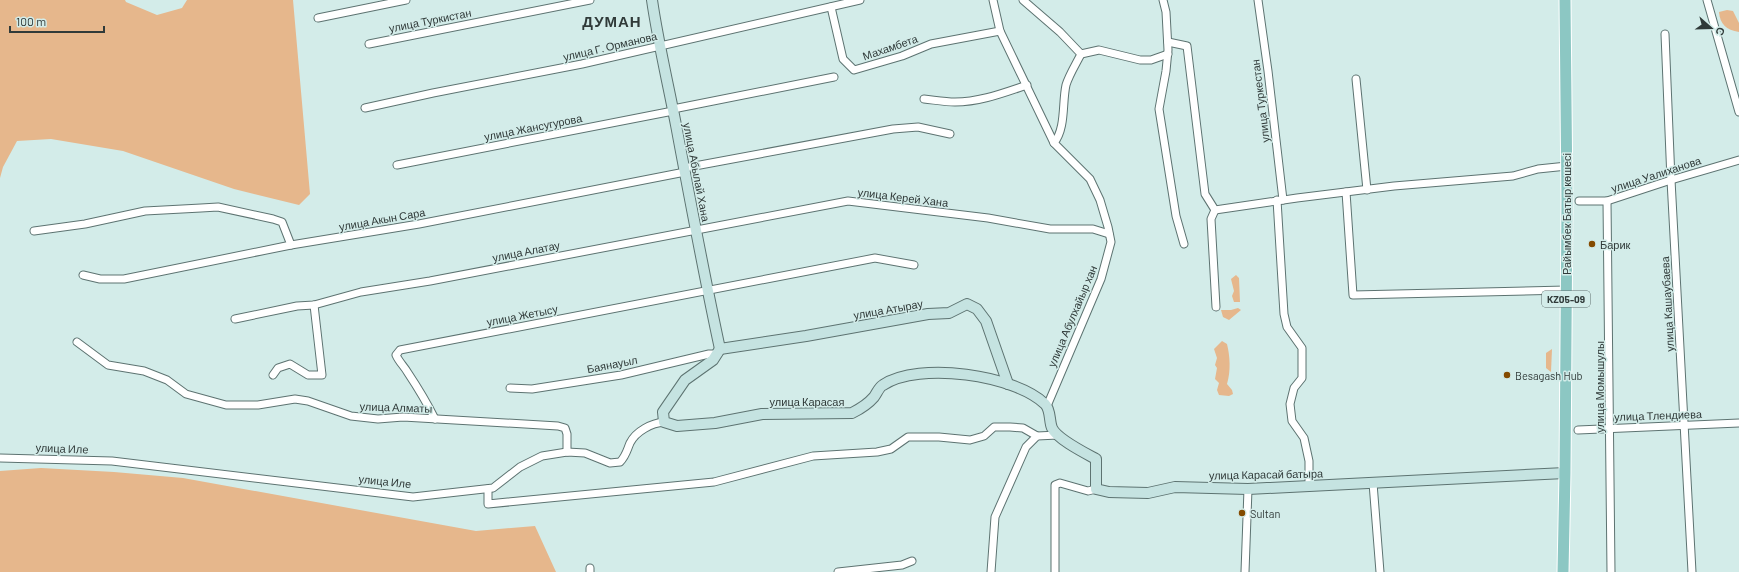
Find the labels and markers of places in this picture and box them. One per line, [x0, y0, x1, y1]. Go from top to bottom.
place label: Барик [1600, 238, 1631, 251]
marker: Барик [1587, 239, 1597, 249]
place label: Besagash Hub [1515, 369, 1583, 382]
marker: Besagash Hub [1502, 370, 1512, 380]
place label: Sultan [1250, 507, 1280, 520]
marker: Sultan [1237, 508, 1247, 518]

